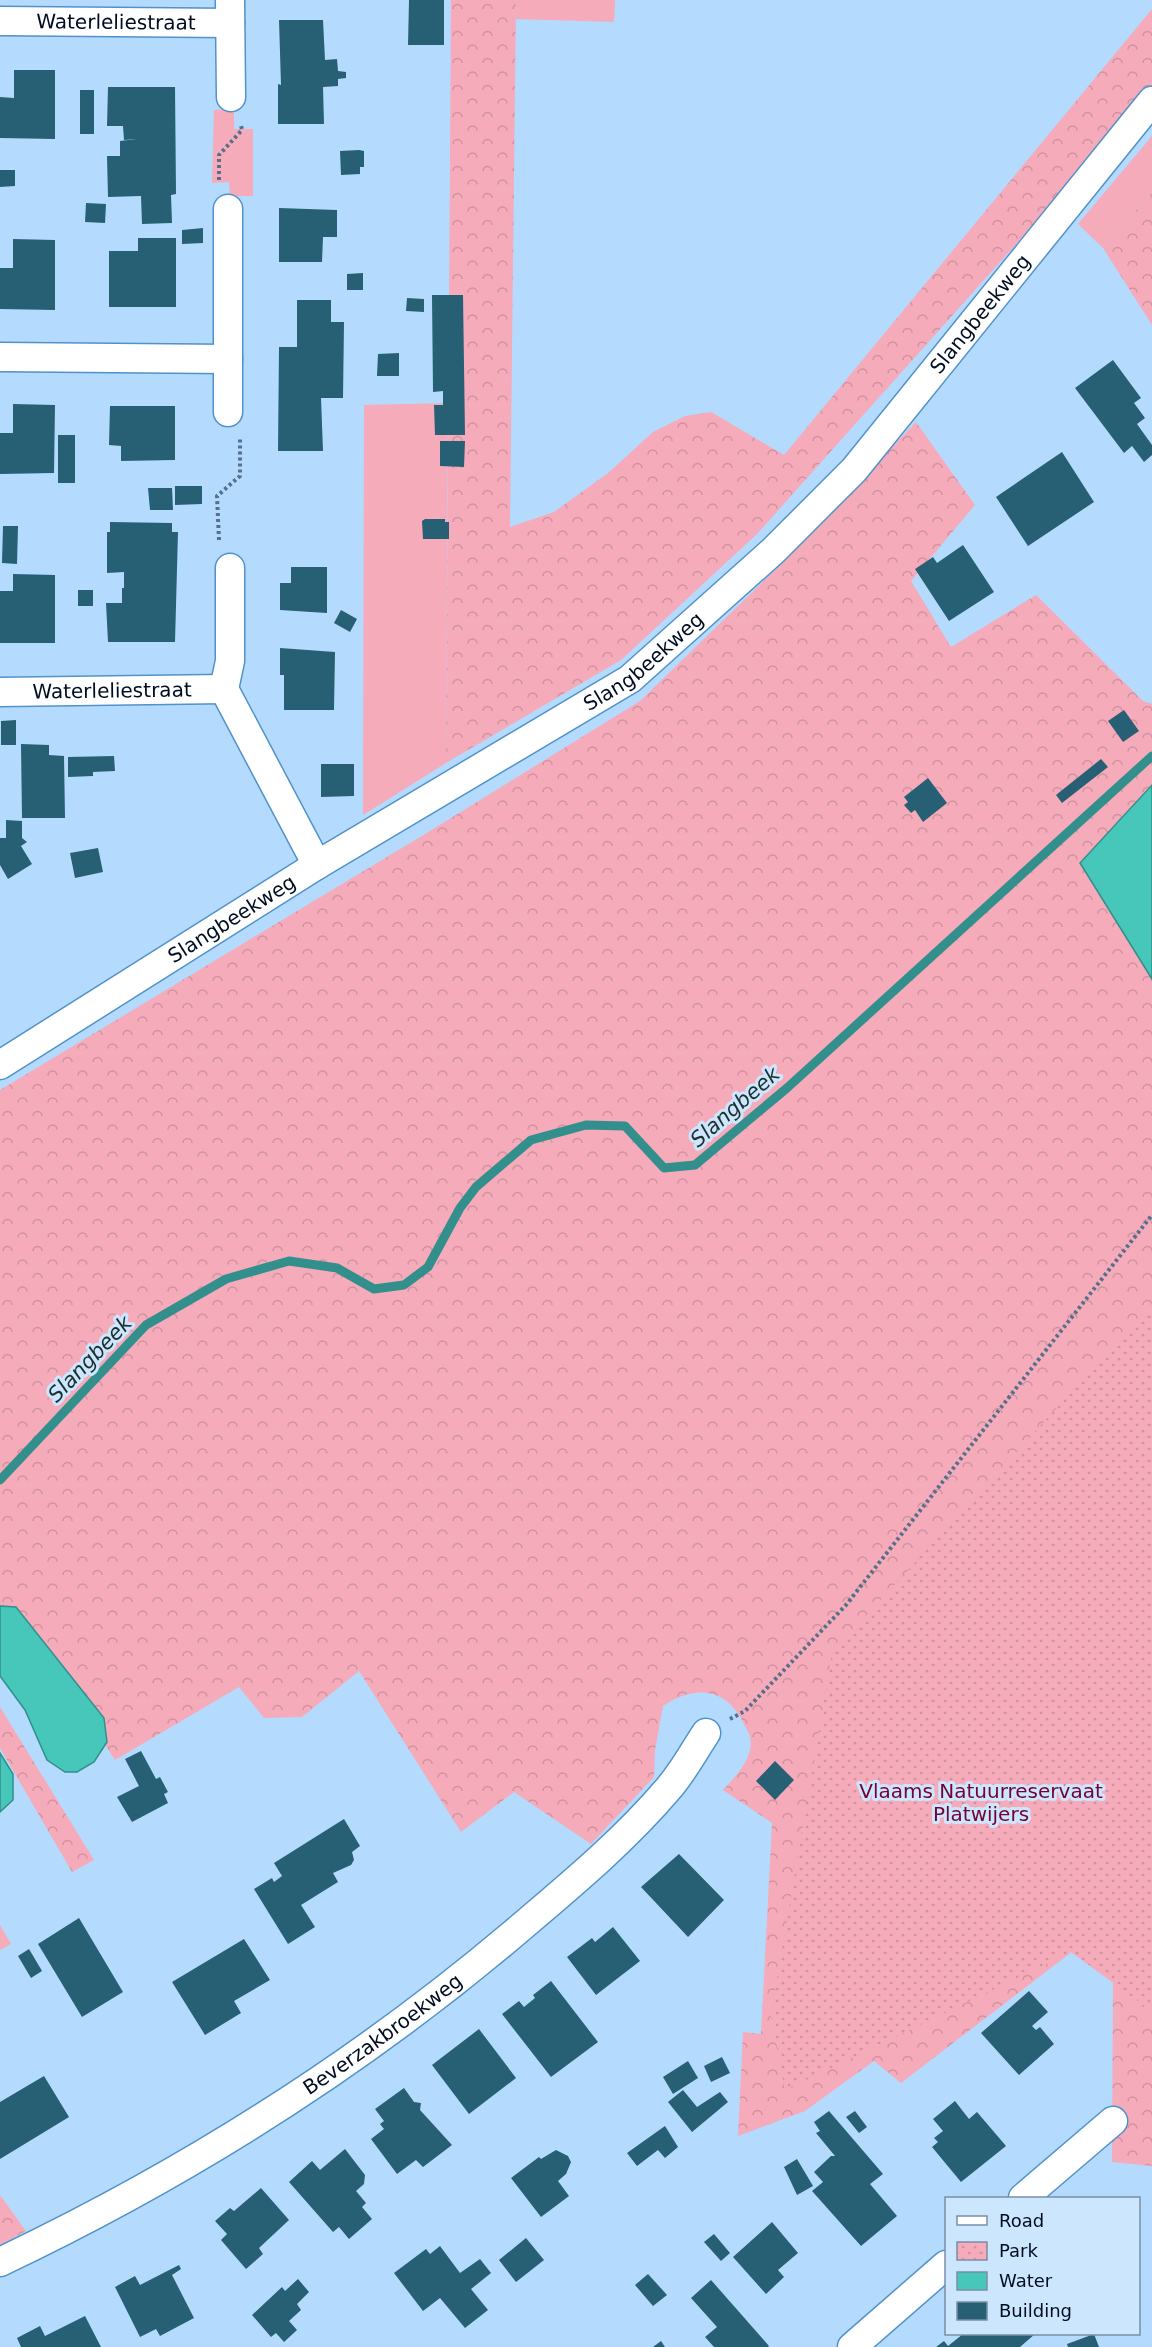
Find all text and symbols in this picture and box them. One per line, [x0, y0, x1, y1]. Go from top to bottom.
street label: Waterleliestraat [36, 9, 196, 35]
street label: Slangbeekweg [925, 250, 1035, 378]
street label: Slangbeekweg [579, 607, 708, 716]
street label: Waterleliestraat [32, 677, 192, 704]
street label: Slangbeekweg [163, 870, 300, 968]
water label: Slangbeek [686, 1061, 785, 1152]
water label: Slangbeek [43, 1310, 137, 1407]
park label: Vlaams Natuurreservaat Platwijers [859, 1779, 1103, 1826]
street label: Beverzakbroekweg [298, 1968, 467, 2100]
legend [945, 2197, 1140, 2335]
text: Road [999, 2210, 1044, 2231]
text: Park [999, 2240, 1038, 2261]
text: Water [999, 2270, 1053, 2291]
text: Building [999, 2300, 1072, 2321]

